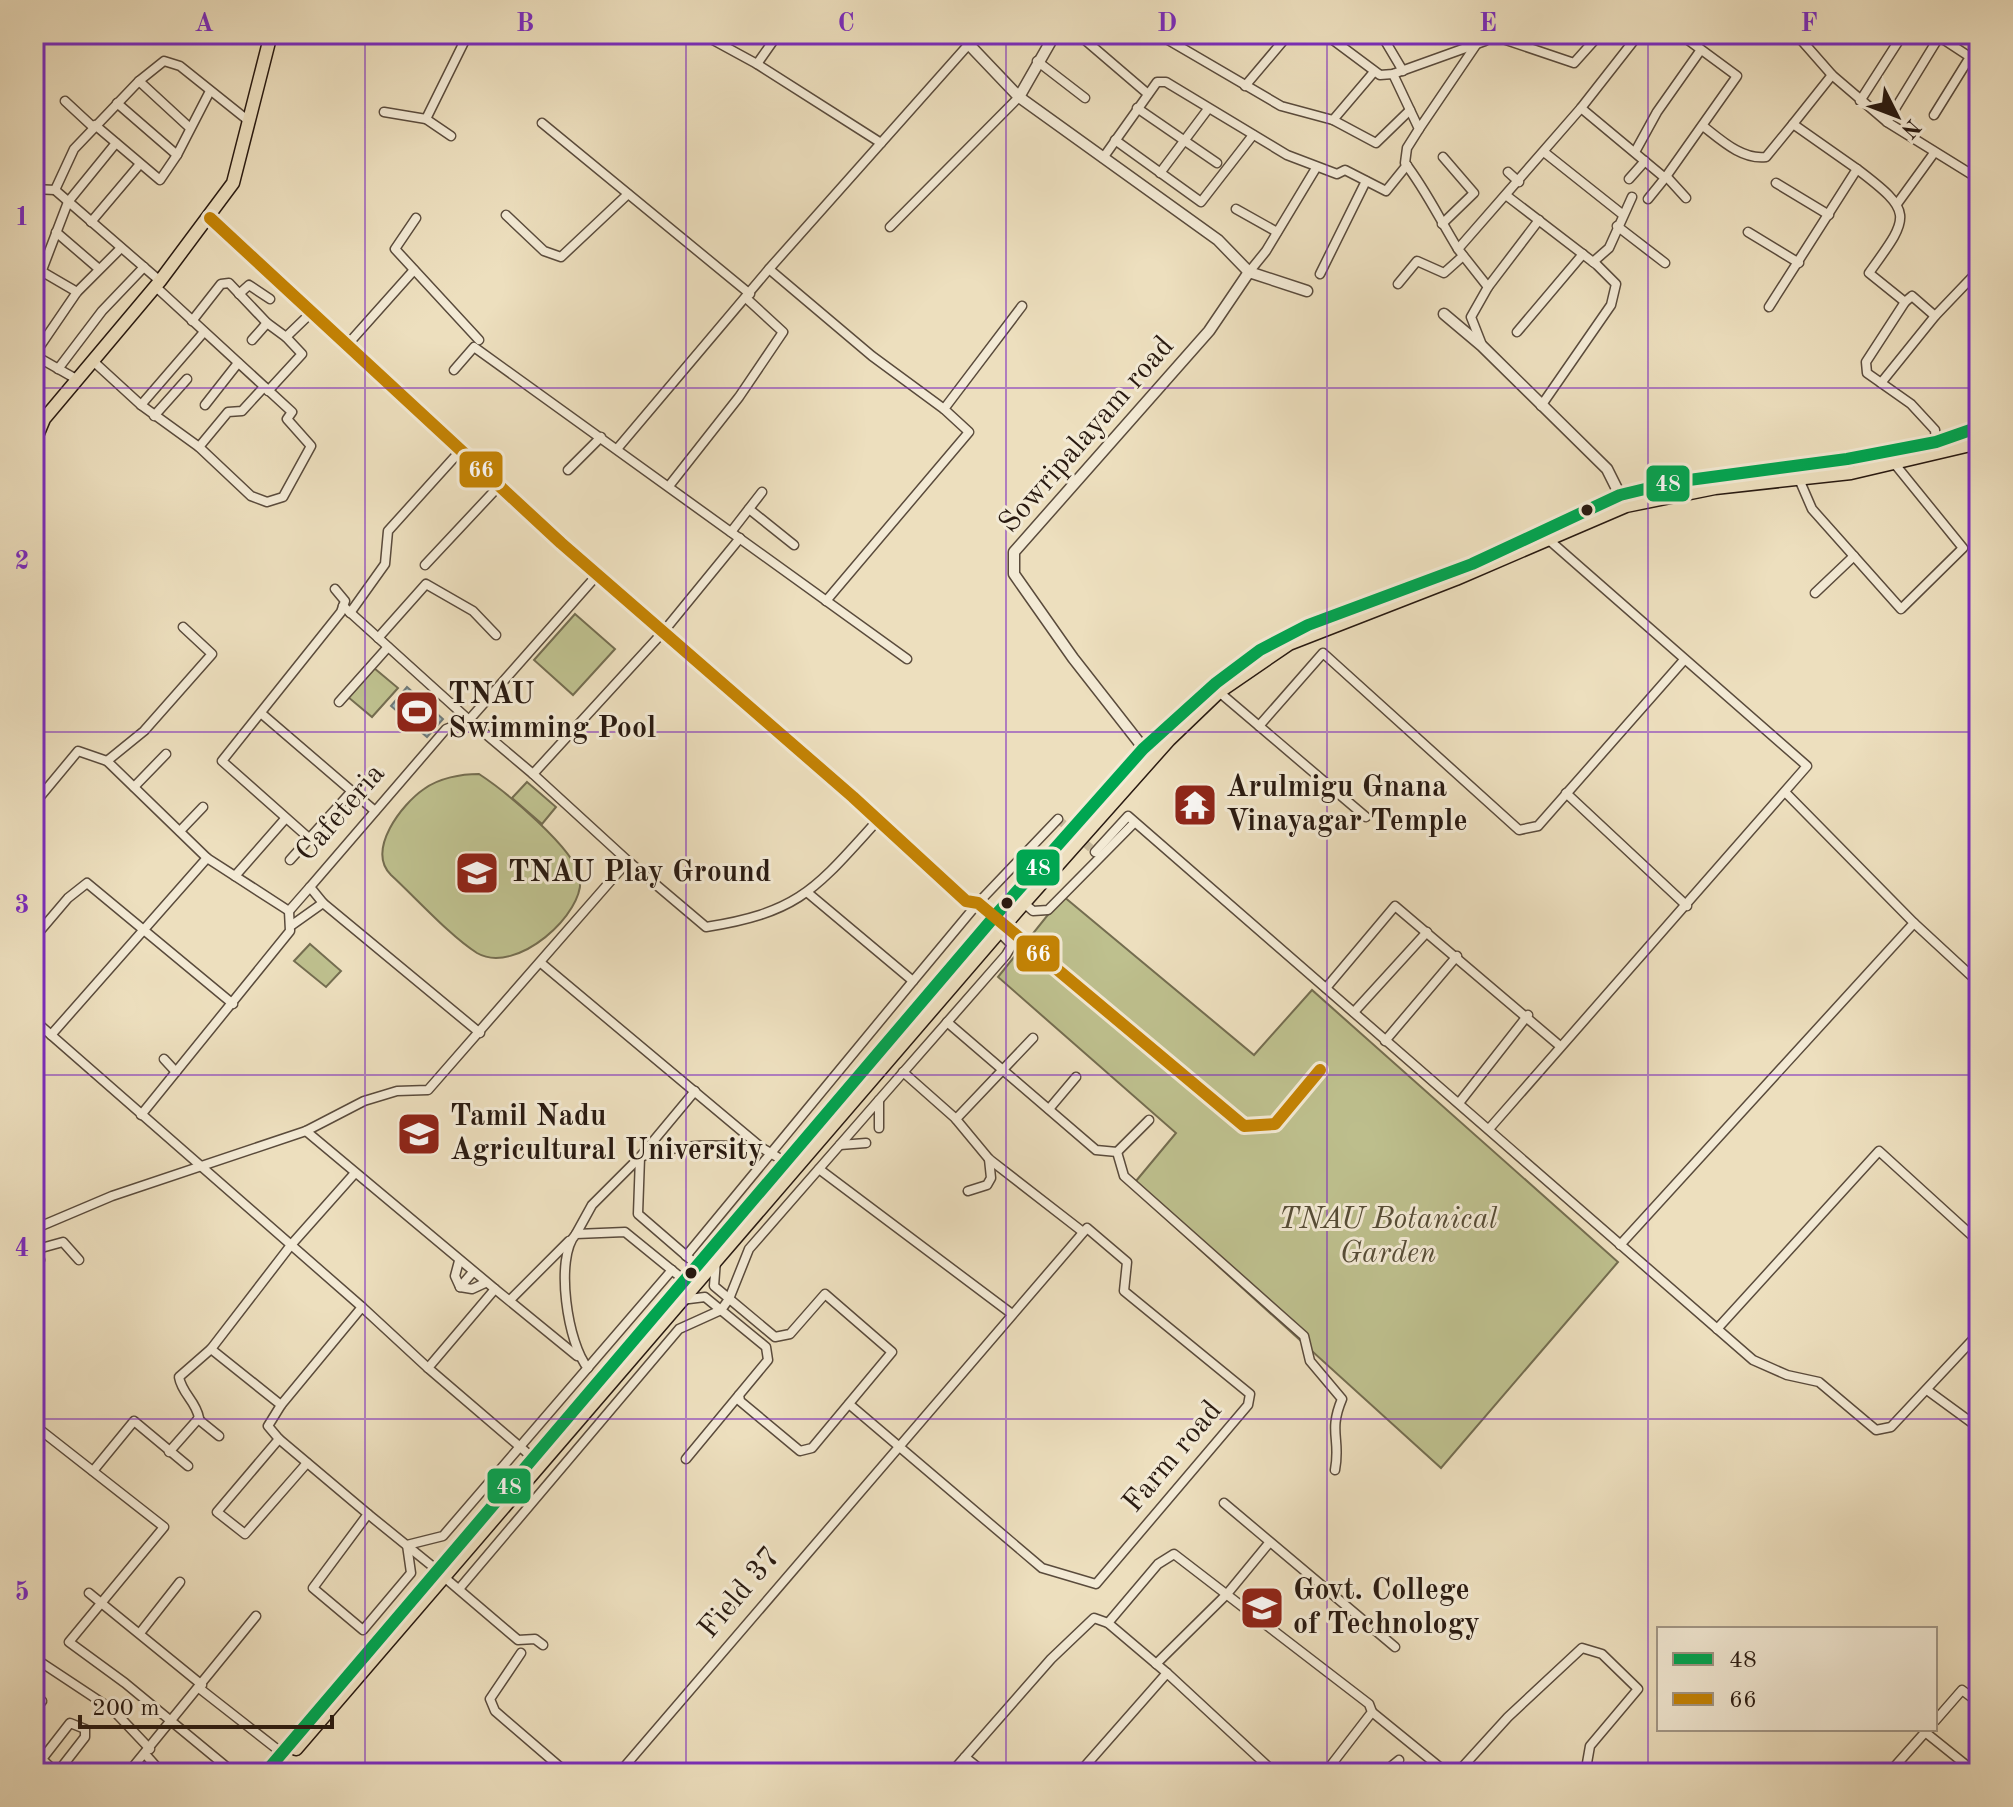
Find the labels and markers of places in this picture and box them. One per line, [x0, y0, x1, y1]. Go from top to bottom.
unlabelled marker [1579, 502, 1595, 518]
place label: TNAU Swimming Pool [448, 680, 656, 744]
sports icon: TNAU Swimming Pool [393, 688, 441, 736]
place label: Arulmigu Gnana Vinayagar Temple [1226, 773, 1468, 837]
temple icon: Arulmigu Gnana Vinayagar Temple [1171, 781, 1219, 829]
school or university icon: TNAU Play Ground [453, 849, 501, 897]
place label: TNAU Play Ground [508, 858, 771, 888]
unlabelled marker [999, 895, 1015, 911]
place label: Tamil Nadu Agricultural University [450, 1102, 763, 1166]
school or university icon: Tamil Nadu Agricultural University [395, 1110, 443, 1158]
unlabelled marker [683, 1265, 699, 1281]
place label: Govt. College of Technology [1293, 1576, 1480, 1640]
school or university icon: Govt. College of Technology [1238, 1584, 1286, 1632]

